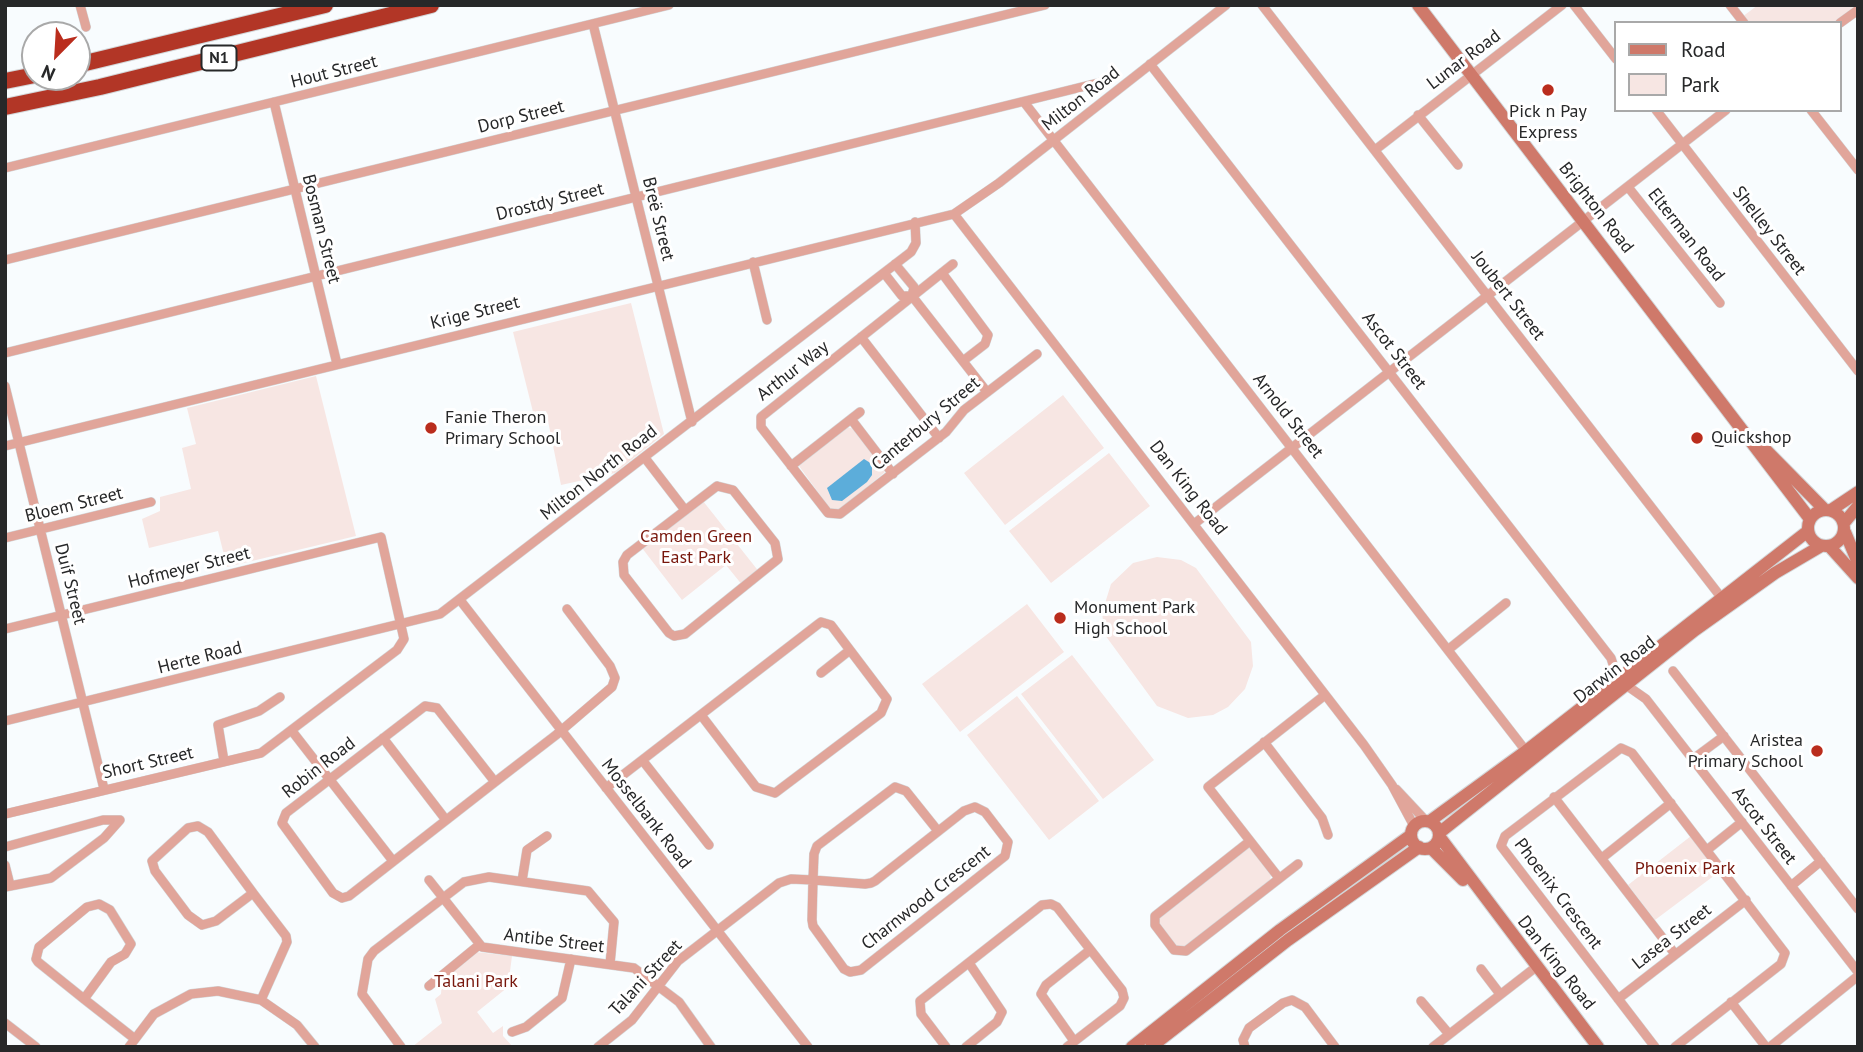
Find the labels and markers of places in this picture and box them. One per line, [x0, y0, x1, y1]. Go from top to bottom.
marker: Pick n Pay Express [1540, 82, 1556, 98]
place label: Pick n Pay Express [1509, 101, 1587, 144]
place label: Fanie Theron Primary School [445, 407, 560, 450]
marker: Fanie Theron Primary School [423, 420, 439, 436]
place label: Quickshop [1711, 427, 1791, 449]
marker: Quickshop [1689, 430, 1705, 446]
place label: Monument Park High School [1074, 597, 1195, 640]
marker: Monument Park High School [1052, 610, 1068, 626]
place label: Aristea Primary School [1688, 730, 1803, 772]
marker: Aristea Primary School [1809, 743, 1825, 759]

